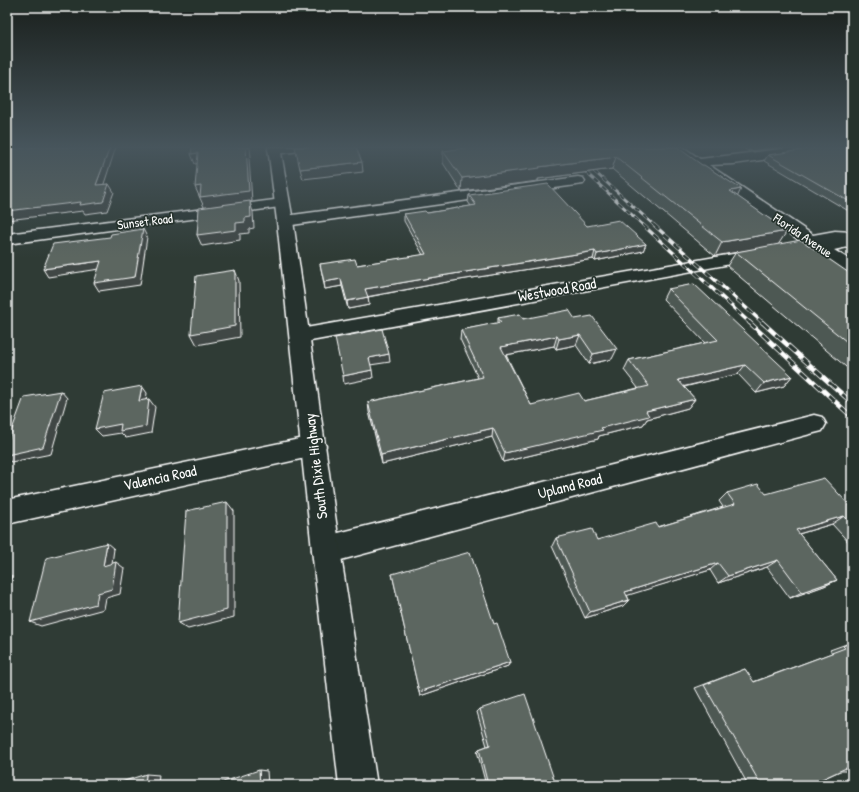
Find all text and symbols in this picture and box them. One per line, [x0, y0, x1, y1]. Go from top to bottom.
street label: Florida Avenue [769, 208, 836, 261]
street label: Sunset Road [116, 209, 174, 233]
street label: Westwood Road [516, 272, 598, 307]
street label: South Dixie Highway [299, 412, 332, 520]
street label: Valencia Road [121, 460, 198, 495]
street label: Upland Road [536, 467, 604, 504]

